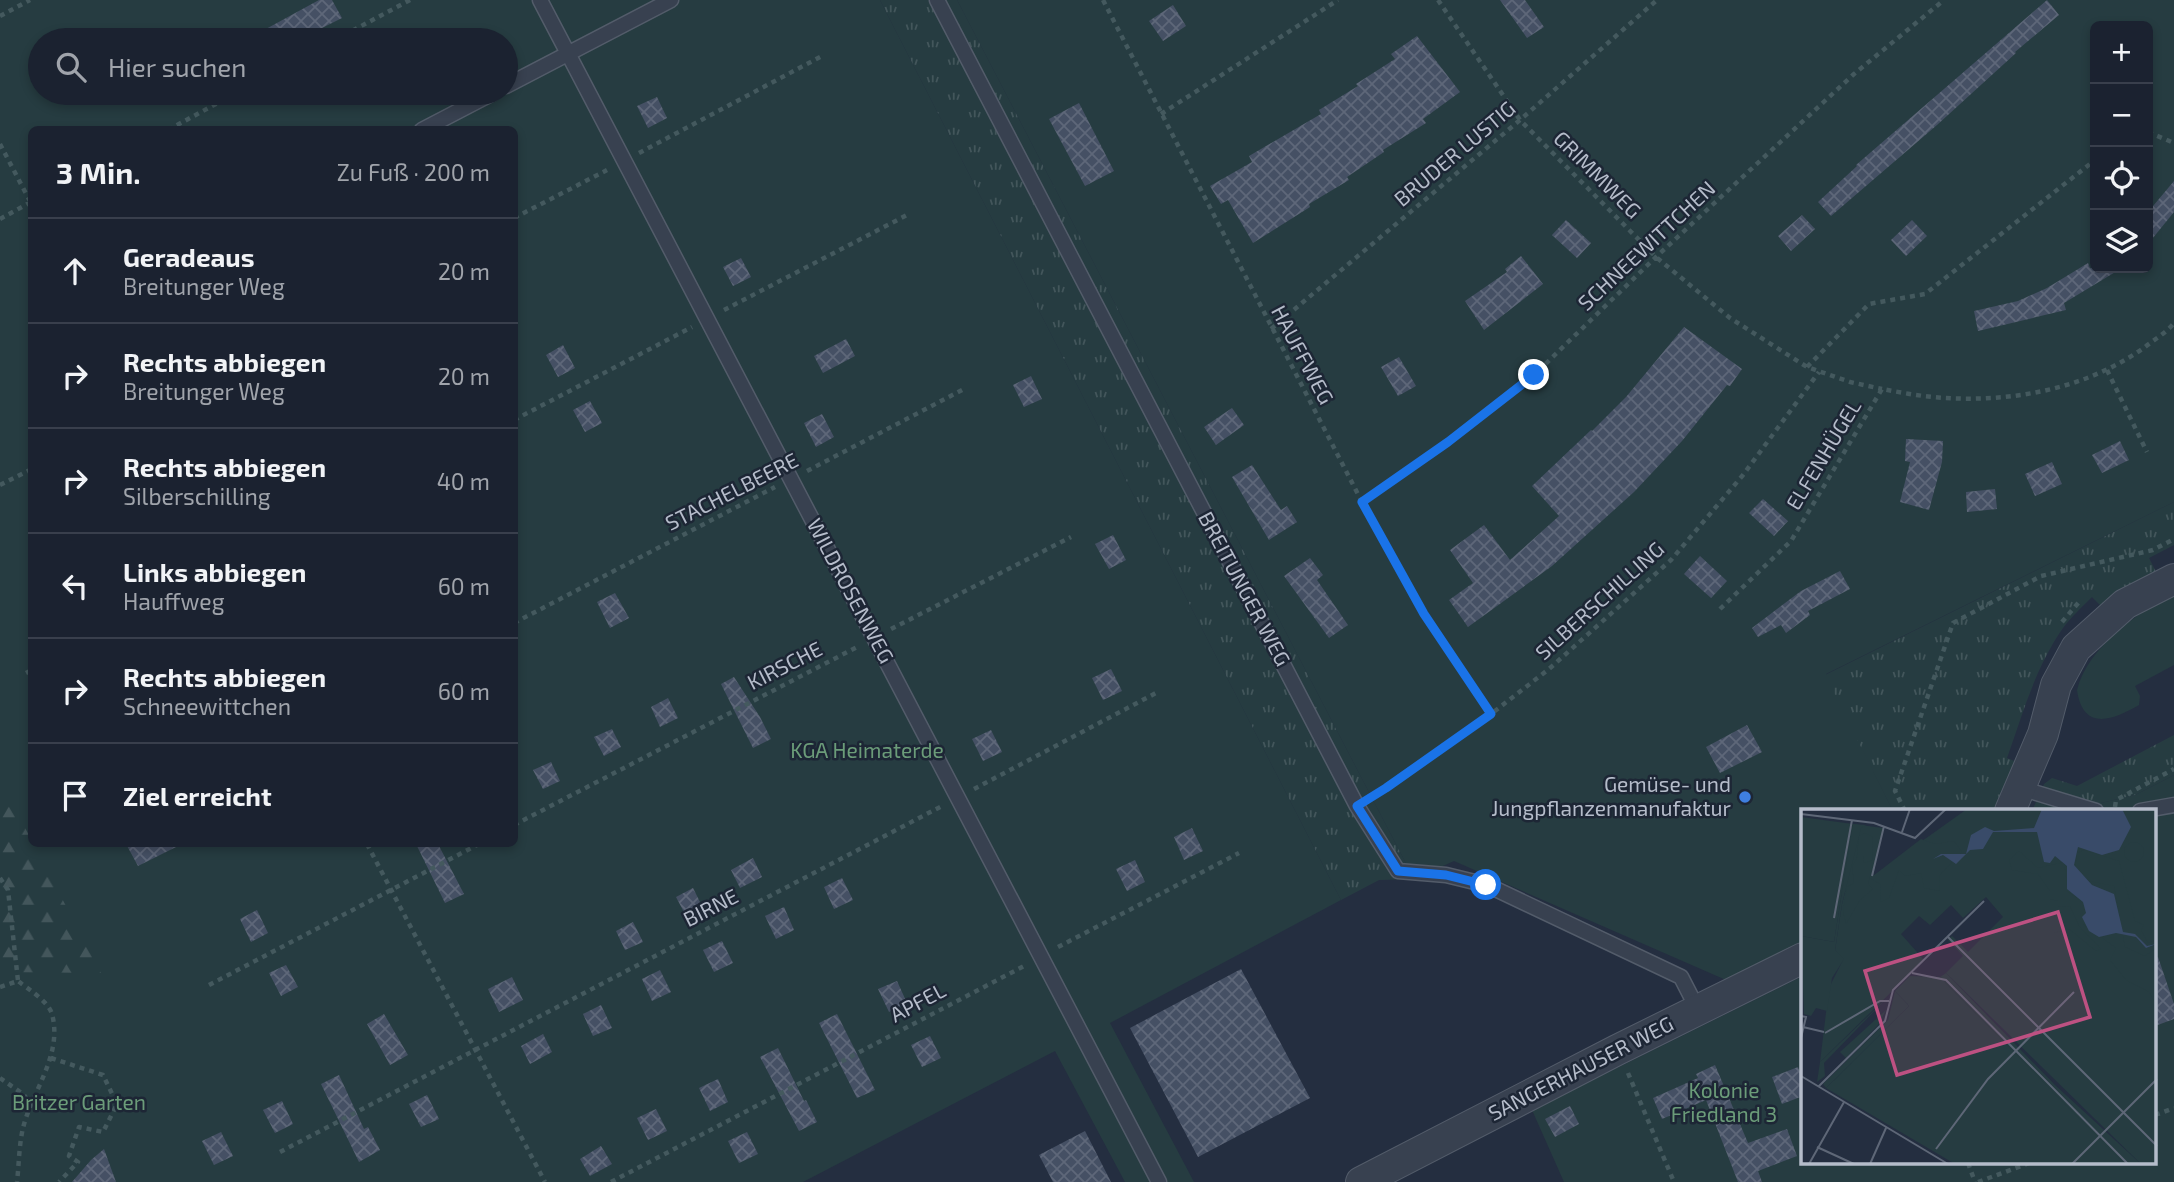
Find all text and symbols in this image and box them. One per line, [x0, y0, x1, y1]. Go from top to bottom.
map controls [2090, 21, 2153, 273]
button: + [2090, 21, 2153, 84]
search box [28, 28, 518, 105]
icon: search [52, 48, 90, 86]
text: Hier suchen [108, 51, 246, 82]
button: − [2090, 84, 2153, 147]
street label: BRUDER LUSTIG [1388, 95, 1520, 211]
street label: GRIMMWEG [1549, 125, 1647, 223]
button: locate [2090, 147, 2153, 210]
text: 3 Min. [56, 154, 141, 190]
text: Zu Fuß · 200 m [337, 158, 490, 186]
street label: SCHNEEWITTCHEN [1572, 175, 1720, 315]
button: layers [2090, 210, 2153, 273]
text: Geradeaus [123, 241, 255, 272]
icon: ahead [56, 252, 94, 290]
text: 20 m [438, 257, 490, 285]
text: Breitunger Weg [123, 272, 285, 300]
street label: HAUFFWEG [1267, 301, 1340, 408]
text: Rechts abbiegen [123, 346, 326, 377]
icon: right [56, 357, 94, 395]
route end [1518, 359, 1549, 390]
text: 20 m [438, 362, 490, 390]
text: Breitunger Weg [123, 377, 285, 405]
street label: ELFENHÜGEL [1780, 394, 1866, 514]
street label: STACHELBEERE [661, 446, 802, 535]
text: Rechts abbiegen [123, 451, 326, 482]
icon: right [56, 462, 94, 500]
text: 40 m [437, 467, 490, 495]
text: Silberschilling [123, 482, 271, 510]
street label: BREITUNGER WEG [1194, 507, 1297, 670]
street label: WILDROSENWEG [803, 514, 900, 667]
street label: SILBERSCHILLING [1530, 536, 1668, 664]
text: Links abbiegen [123, 556, 307, 587]
icon: left [56, 567, 94, 605]
text: 60 m [438, 572, 490, 600]
text: Hauffweg [123, 587, 225, 615]
street label: KIRSCHE [743, 635, 826, 694]
text: Rechts abbiegen [123, 661, 326, 692]
icon: right [56, 672, 94, 710]
text: 60 m [438, 677, 490, 705]
text: Schneewittchen [123, 692, 291, 720]
park label: KGA Heimaterde [790, 737, 944, 762]
place label: Gemüse- und Jungpflanzenmanufaktur [1491, 771, 1732, 820]
icon: arrive [56, 777, 94, 815]
text: Ziel erreicht [123, 780, 272, 811]
marker: Gemüse- und Jungpflanzenmanufaktur [1737, 789, 1753, 805]
inset map [1801, 809, 2156, 1164]
route start [1470, 869, 1501, 900]
street label: BIRNE [679, 882, 742, 931]
street label: APFEL [885, 977, 950, 1027]
street label: SANGERHAUSER WEG [1484, 1010, 1677, 1125]
park label: Kolonie Friedland 3 [1671, 1077, 1777, 1126]
park label: Britzer Garten [12, 1089, 146, 1114]

